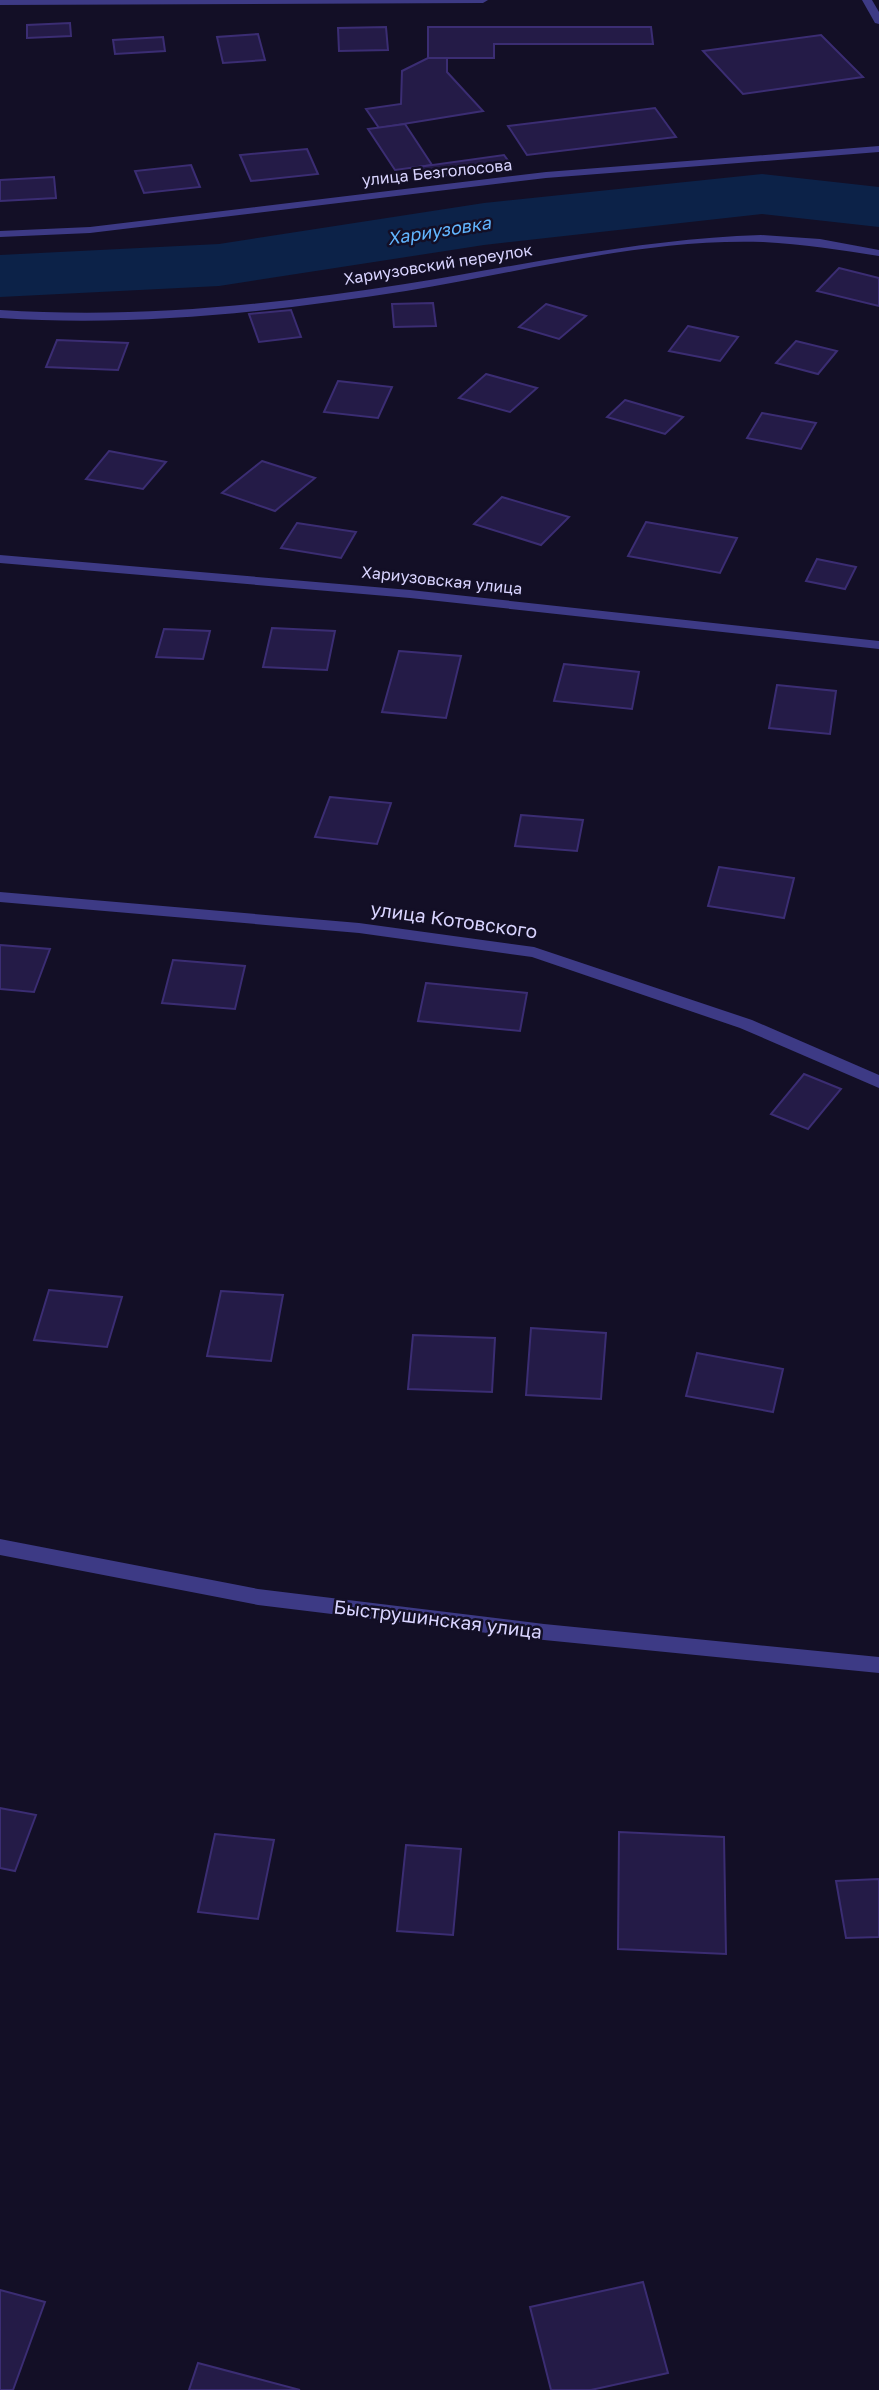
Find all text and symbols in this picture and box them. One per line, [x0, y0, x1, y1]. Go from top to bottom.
street label: улица Безголосова [361, 154, 513, 190]
water label: Хариузовка [386, 211, 493, 249]
street label: Хариузовский переулок [342, 239, 534, 289]
street label: Хариузовская улица [361, 562, 523, 598]
street label: улица Котовского [369, 896, 539, 943]
street label: Быструшинская улица [333, 1594, 544, 1643]

